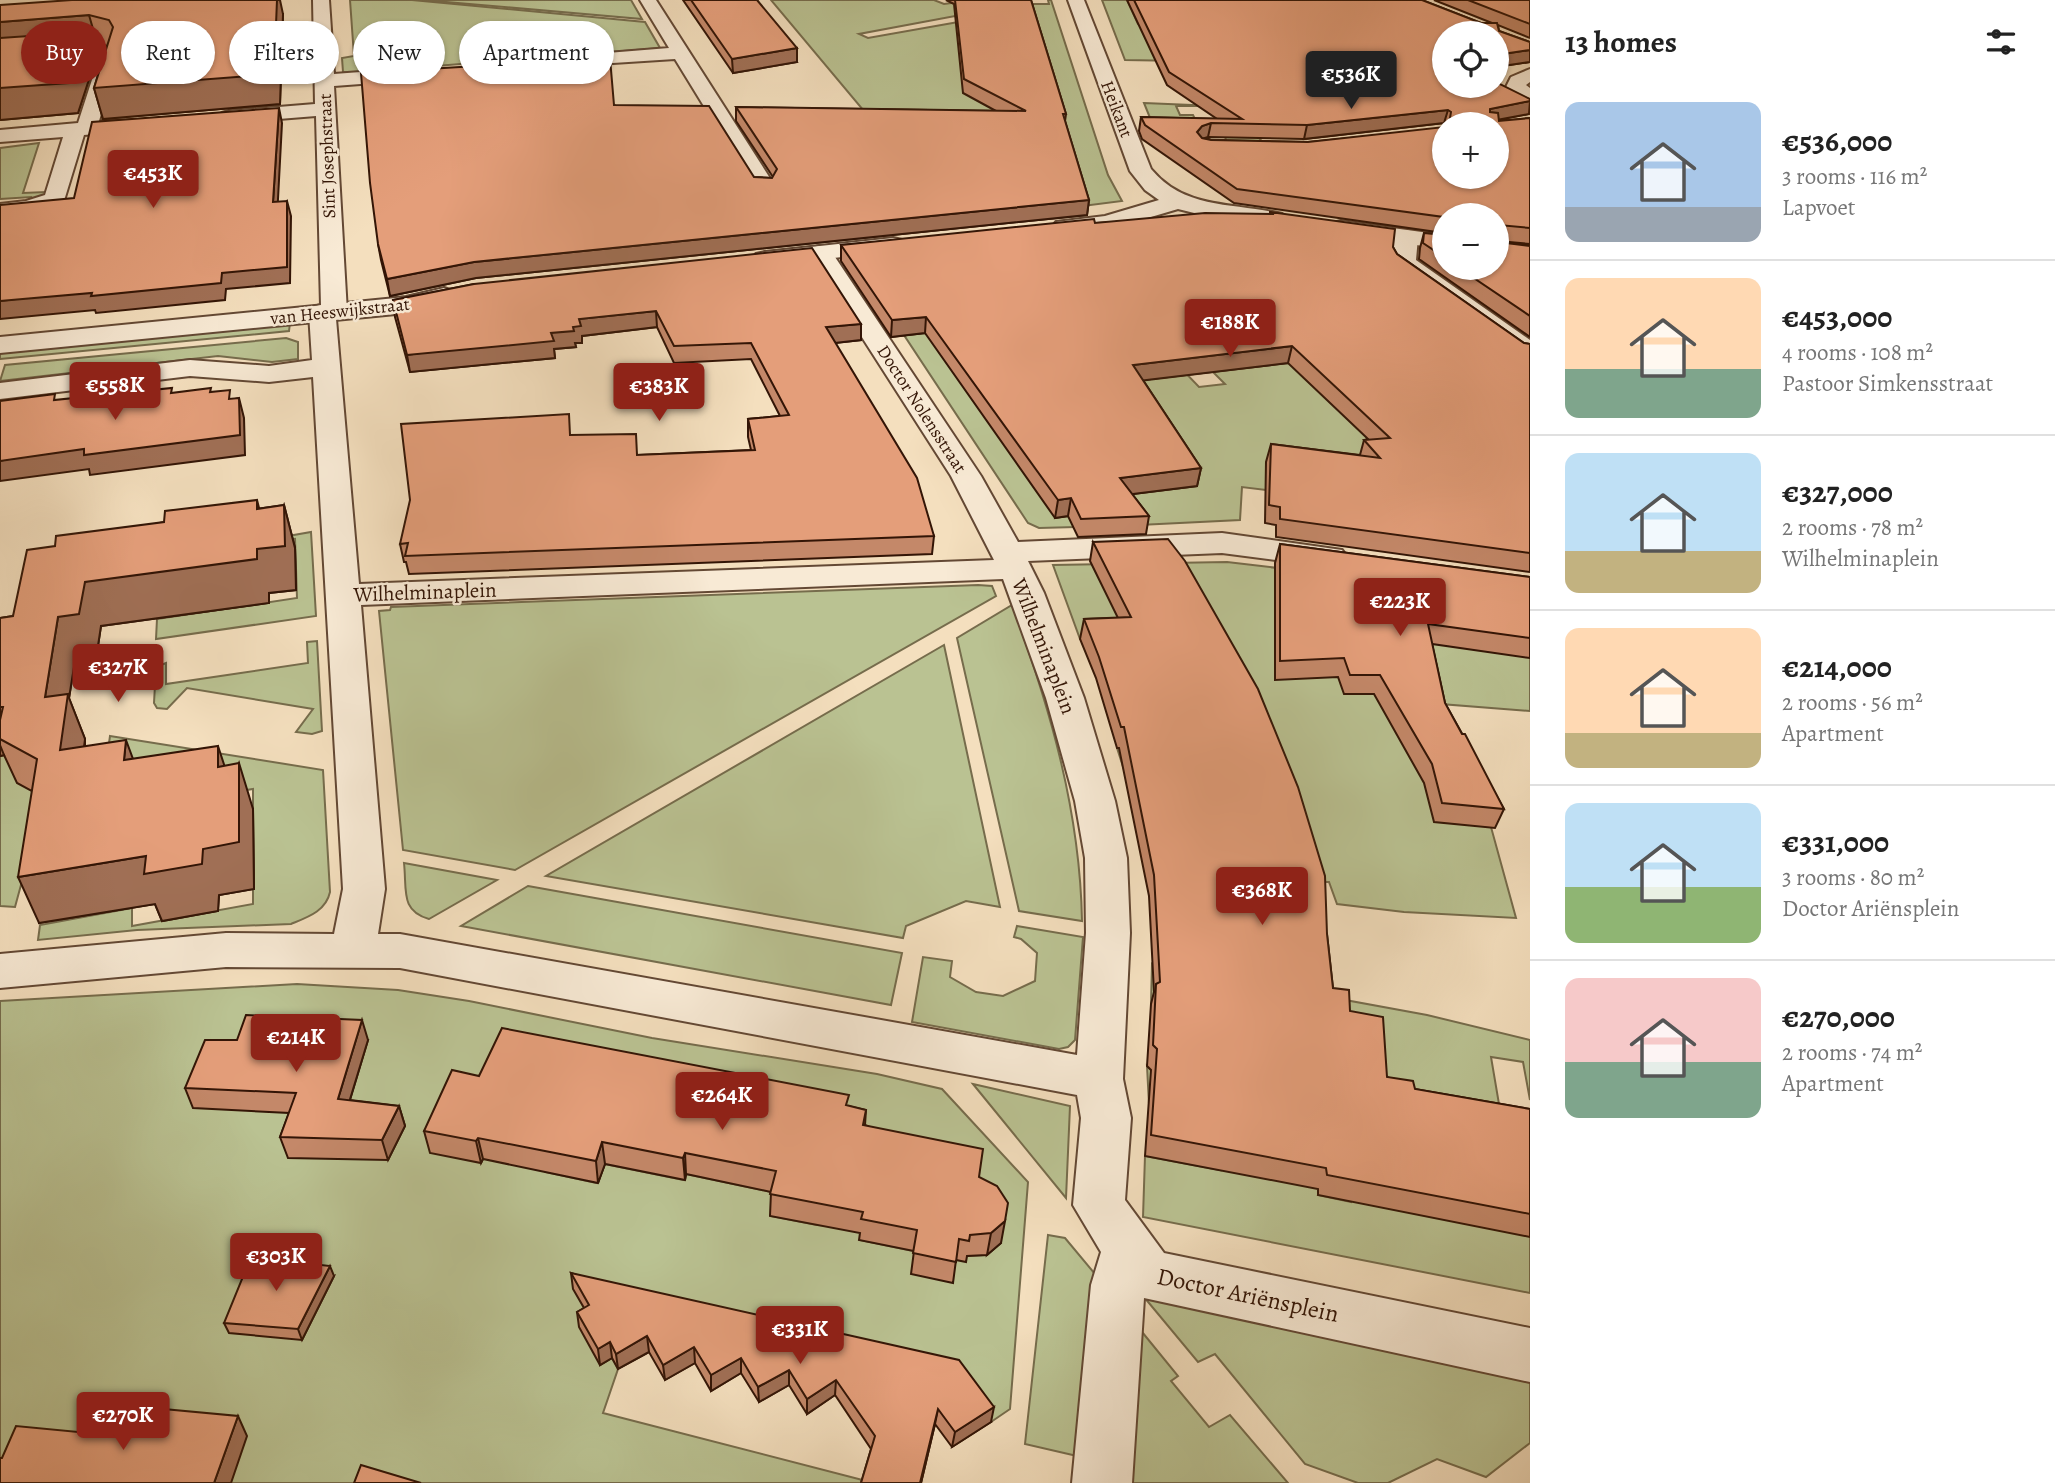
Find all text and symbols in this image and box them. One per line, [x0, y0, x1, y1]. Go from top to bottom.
chip: Buy [21, 21, 107, 84]
chip: Rent [121, 21, 215, 84]
chip: Filters [229, 21, 339, 84]
chip: New [353, 21, 445, 84]
chip: Apartment [459, 21, 614, 84]
map controls [1432, 21, 1509, 280]
button: locate [1432, 21, 1509, 98]
text: 13 homes [1565, 22, 1677, 62]
icon: filters [1982, 23, 2020, 61]
pin: €536K [1302, 52, 1400, 111]
text: €536K [1322, 58, 1380, 89]
street label: Heikant [1095, 77, 1139, 141]
street label: Sint Josephstraat [313, 93, 341, 219]
button: + [1432, 112, 1509, 189]
text: €536,000 [1782, 121, 1892, 161]
icon: home [1621, 130, 1705, 214]
pin: €453K [104, 150, 202, 210]
text: €453K [124, 157, 182, 188]
text: 3 rooms · 116 m² [1782, 161, 1927, 192]
text: Lapvoet [1782, 192, 1855, 223]
button: − [1432, 203, 1509, 280]
street label: van Heeswijkstraat [268, 292, 411, 330]
text: €453,000 [1782, 297, 1892, 337]
pin: €188K [1181, 300, 1279, 359]
text: €188K [1201, 306, 1259, 337]
icon: home [1621, 306, 1705, 390]
text: 4 rooms · 108 m² [1782, 337, 1933, 368]
street label: Doctor Nolensstraat [872, 340, 972, 478]
pin: €558K [66, 362, 164, 422]
pin: €383K [610, 364, 708, 423]
text: Pastoor Simkensstraat [1782, 368, 1993, 399]
text: €558K [86, 369, 145, 400]
text: €383K [629, 370, 689, 401]
text: €327,000 [1782, 472, 1893, 512]
icon: home [1621, 481, 1705, 565]
text: 2 rooms · 78 m² [1782, 512, 1923, 543]
text: Wilhelminaplein [1782, 543, 1939, 574]
street label: Wilhelminaplein [1005, 573, 1083, 718]
street label: Wilhelminaplein [352, 576, 497, 609]
pin: €223K [1351, 578, 1449, 638]
text: €223K [1370, 585, 1430, 616]
pin: €327K [69, 644, 167, 704]
text: €214,000 [1782, 647, 1892, 687]
text: €327K [88, 651, 148, 682]
icon: home [1621, 656, 1705, 740]
text: 2 rooms · 56 m² [1782, 687, 1923, 718]
text: Apartment [1782, 718, 1884, 749]
text: €331,000 [1782, 822, 1889, 862]
icon: home [1621, 831, 1705, 915]
text: 3 rooms · 80 m² [1782, 862, 1924, 893]
pin: €368K [1213, 867, 1311, 927]
text: €368K [1232, 874, 1292, 905]
text: Doctor Ariënsplein [1782, 893, 1959, 924]
text: €270,000 [1782, 997, 1895, 1037]
icon: home [1621, 1006, 1705, 1090]
pin: €214K [247, 1014, 345, 1074]
text: €214K [267, 1021, 325, 1052]
text: 2 rooms · 74 m² [1782, 1037, 1922, 1068]
text: Apartment [1782, 1068, 1884, 1099]
pin: €264K [673, 1072, 771, 1132]
text: €264K [692, 1079, 752, 1110]
pin: €303K [227, 1234, 325, 1293]
text: €303K [246, 1240, 306, 1271]
street label: Doctor Ariënsplein [1154, 1260, 1342, 1330]
pin: €331K [751, 1306, 849, 1366]
text: €331K [772, 1313, 828, 1344]
pin: €270K [74, 1392, 172, 1452]
text: €270K [93, 1399, 153, 1430]

